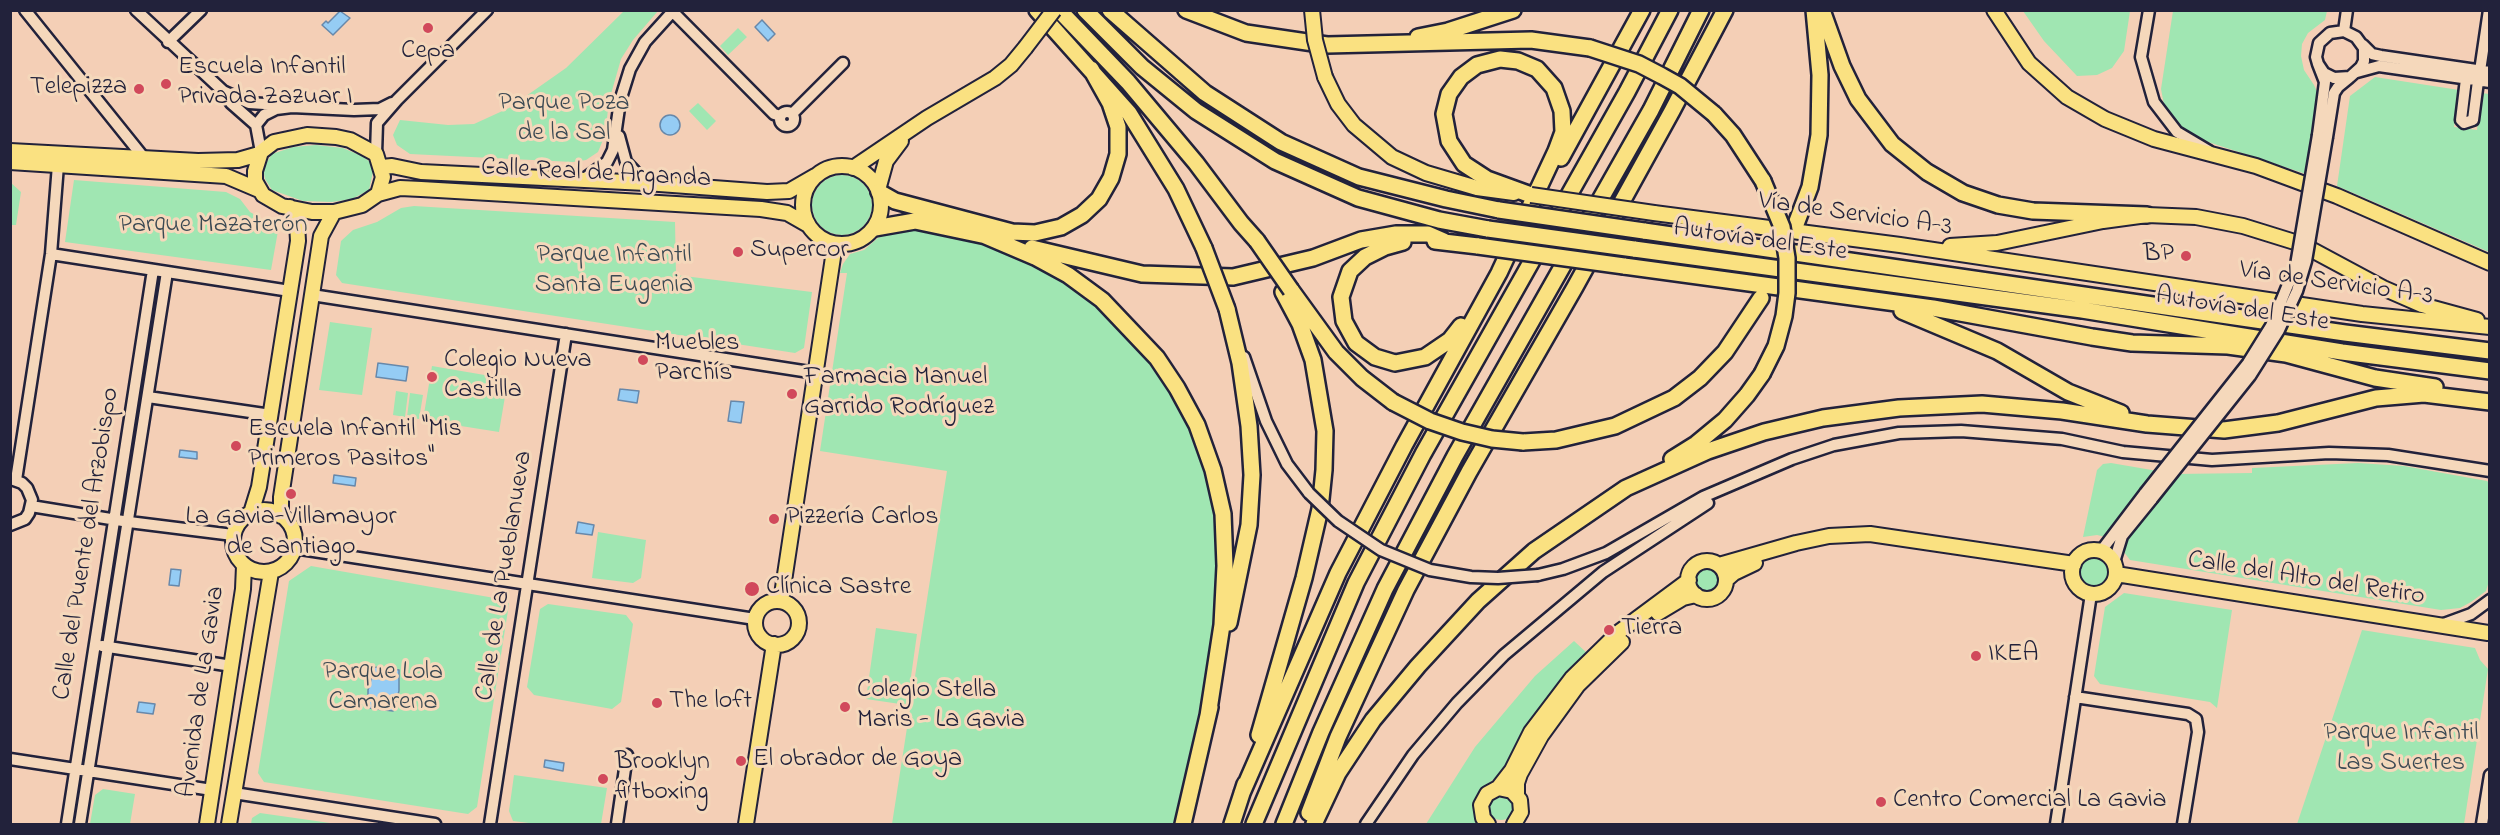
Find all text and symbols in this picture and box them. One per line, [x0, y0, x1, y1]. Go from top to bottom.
marker: Cepa [421, 21, 435, 35]
place label: Cepa [401, 37, 455, 69]
place label: Escuela Infantil Privada Zazuar I [178, 53, 353, 114]
place label: Telepizza [30, 73, 127, 105]
marker: Escuela Infantil Privada Zazuar I [159, 77, 173, 91]
marker: Telepizza [132, 82, 146, 96]
park label: Parque Poza de la Sal [498, 89, 630, 150]
street label: Calle Real de Arganda [480, 153, 712, 197]
street label: Vía de Servicio A-3 [1756, 187, 1954, 245]
park label: Parque Mazaterón [119, 211, 307, 243]
street label: Autovía del Este [1671, 214, 1849, 270]
place label: Supercor [750, 236, 848, 268]
place label: BP [2143, 240, 2174, 272]
park label: Parque Infantil Santa Eugenia [535, 241, 693, 302]
marker: Supercor [731, 245, 745, 259]
marker: BP [2179, 249, 2193, 263]
street label: Vía de Servicio A-3 [2237, 256, 2435, 314]
street label: Autovía del Este [2153, 282, 2331, 340]
place label: Muebles Parchís [655, 329, 739, 390]
place label: Colegio Nueva Castilla [444, 346, 591, 408]
marker: Muebles Parchís [636, 353, 650, 367]
place label: Farmacia Manuel Garrido Rodríguez [804, 363, 994, 424]
marker: Colegio Nueva Castilla [425, 370, 439, 384]
street label: Calle del Puente del Arzobispo [48, 385, 128, 703]
marker: Farmacia Manuel Garrido Rodríguez [785, 387, 799, 401]
place label: Escuela Infantil "Mis Primeros Pasitos" [248, 415, 462, 476]
marker: Escuela Infantil "Mis Primeros Pasitos" [229, 439, 243, 453]
street label: Calle de La Pueblanueva [471, 449, 541, 703]
marker: La Gavia-Villamayor de Santiago [284, 487, 298, 501]
place label: La Gavia-Villamayor de Santiago [185, 503, 397, 564]
place label: Pizzería Carlos [786, 503, 938, 535]
marker: Pizzería Carlos [767, 512, 781, 526]
street label: Calle del Alto del Retiro [2185, 546, 2427, 614]
place label: Clínica Sastre [766, 573, 911, 605]
marker: Clínica Sastre [743, 580, 761, 598]
street label: Avenida de La Gavia [173, 584, 233, 800]
place label: Tierra [1621, 614, 1682, 646]
marker: Tierra [1602, 623, 1616, 637]
place label: IKEA [1988, 640, 2038, 672]
marker: IKEA [1969, 649, 1983, 663]
park label: Parque Lola Camarena [323, 658, 443, 720]
place label: Colegio Stella Maris - La Gavia [857, 676, 1025, 738]
place label: The loft [669, 687, 752, 719]
marker: The loft [650, 696, 664, 710]
marker: Colegio Stella Maris - La Gavia [838, 700, 852, 714]
park label: Parque Infantil Las Suertes [2324, 719, 2478, 780]
place label: El obrador de Goya [753, 745, 962, 777]
place label: Brooklyn fitboxing [615, 748, 710, 810]
marker: El obrador de Goya [734, 754, 748, 768]
marker: Brooklyn fitboxing [596, 772, 610, 786]
place label: Centro Comercial La Gavia [1893, 786, 2167, 818]
marker: Centro Comercial La Gavia [1874, 795, 1888, 809]

